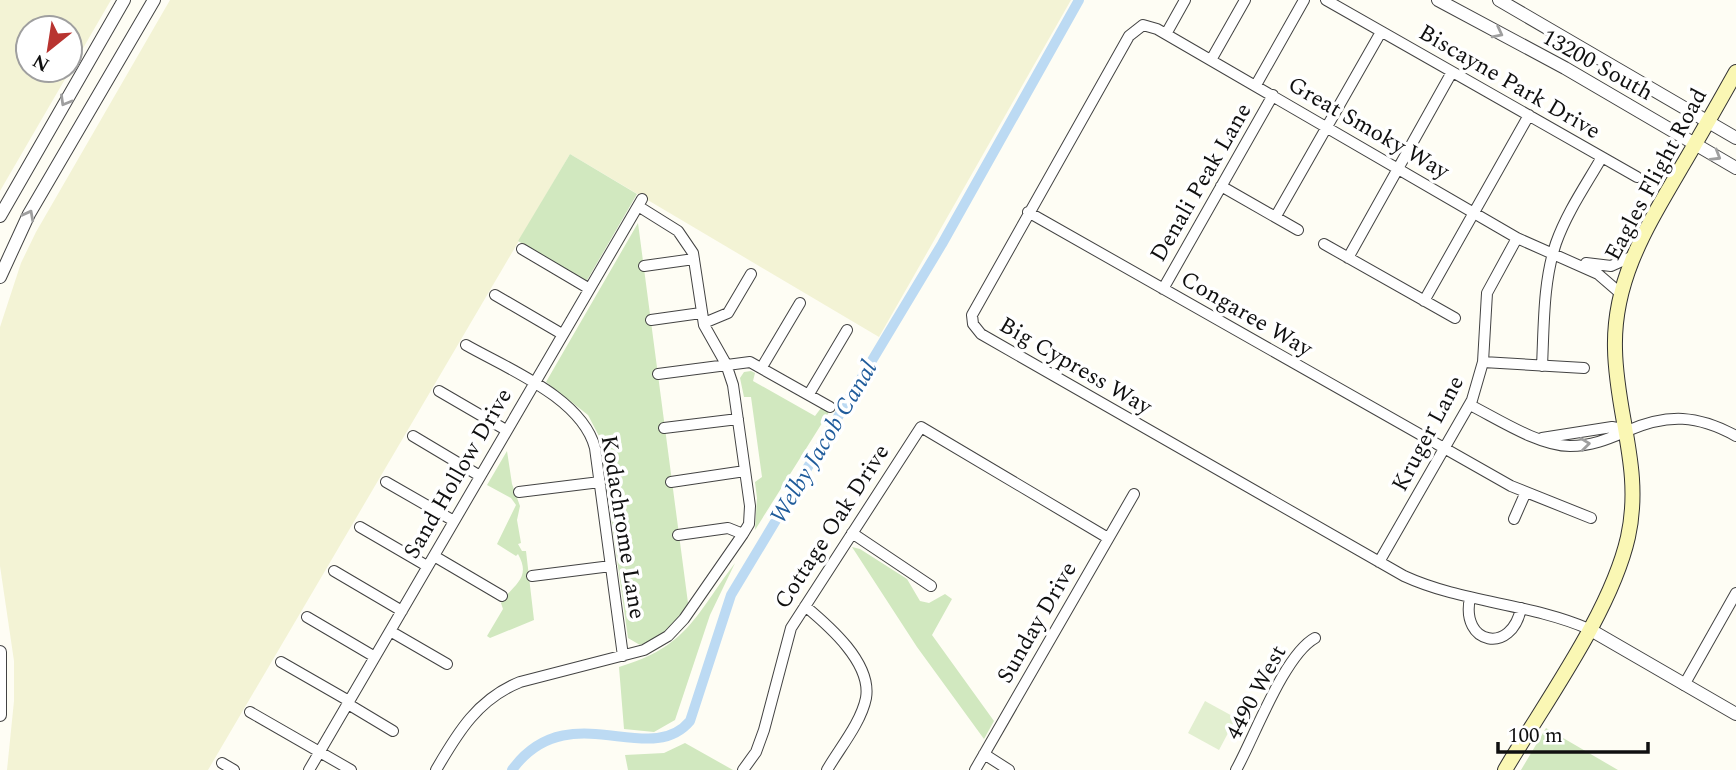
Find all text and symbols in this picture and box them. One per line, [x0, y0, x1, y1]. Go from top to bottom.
north arrow [14, 14, 84, 84]
street label: Biscayne Park Drive [1412, 16, 1607, 149]
street label: 13200 South [1535, 20, 1659, 110]
one-way arrow [1491, 25, 1503, 39]
text: N [27, 46, 55, 79]
street label: Great Smoky Way [1281, 68, 1456, 189]
street label: Eagles Flight Road [1596, 82, 1717, 267]
one-way arrow [61, 94, 74, 107]
street label: Denali Peak Lane [1142, 97, 1261, 269]
one-way arrow [1708, 147, 1721, 160]
one-way arrow [20, 210, 34, 222]
street label: Congaree Way [1174, 262, 1320, 367]
street label: Big Cypress Way [992, 308, 1159, 425]
water label: Welby Jacob Canal [761, 354, 887, 531]
street label: Kruger Lane [1383, 369, 1474, 498]
street label: Sand Hollow Drive [395, 382, 522, 566]
street label: Kodachrome Lane [591, 433, 654, 622]
street label: Cottage Oak Drive [766, 437, 899, 616]
one-way arrow [1579, 437, 1591, 452]
street label: Sunday Drive [988, 555, 1086, 690]
street label: 4490 West [1217, 639, 1296, 746]
scale bar [1498, 710, 1648, 754]
text: 100 m [1508, 720, 1563, 752]

